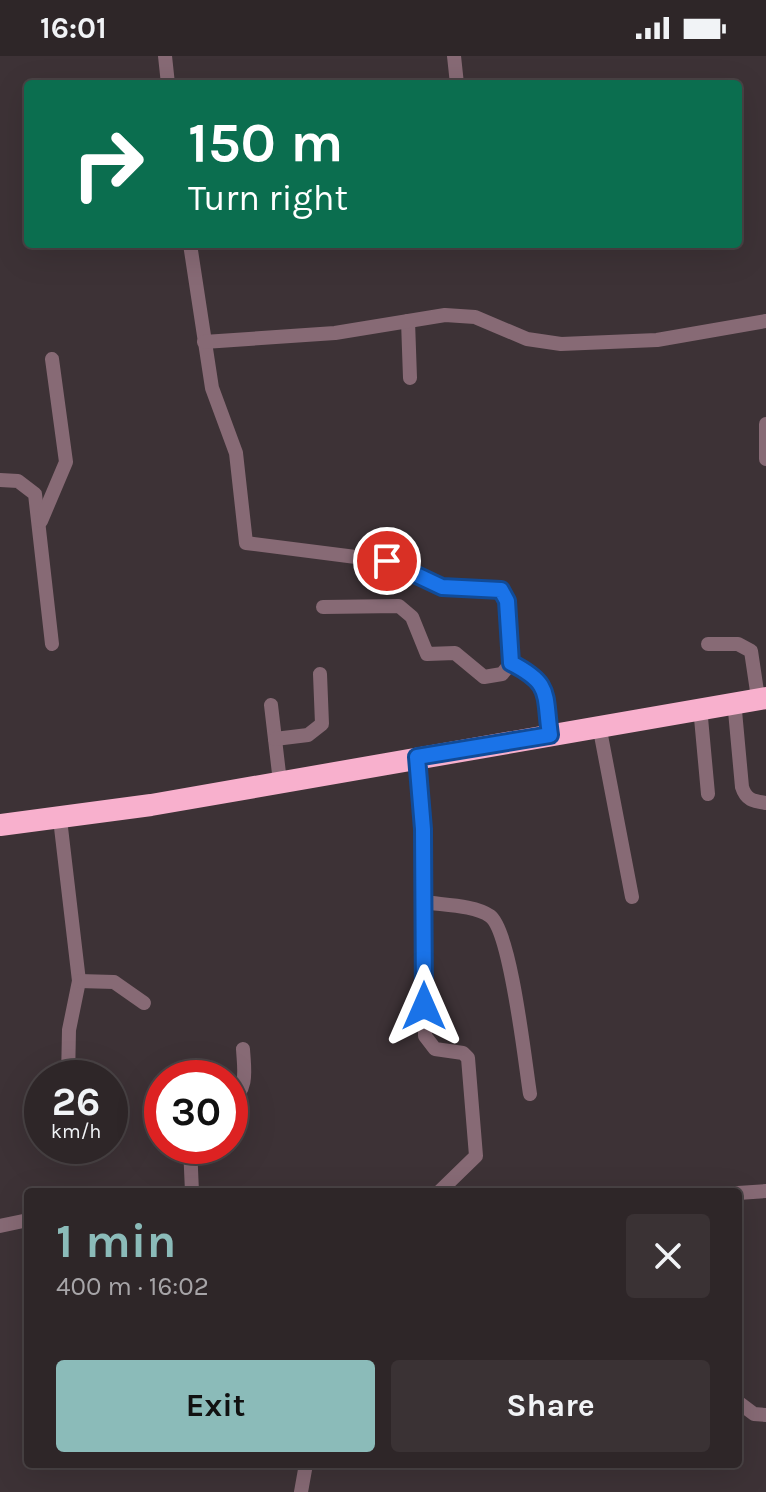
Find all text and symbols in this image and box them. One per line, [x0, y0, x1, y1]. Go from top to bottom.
text: 16:01 [40, 10, 107, 46]
text: 150 m [188, 110, 343, 175]
icon: right [56, 112, 160, 216]
text: Turn right [188, 177, 348, 219]
pin [353, 527, 421, 595]
icon: arrive [365, 539, 409, 583]
position arrow [382, 964, 466, 1048]
speed limit sign: 30 [144, 1060, 248, 1164]
text: 26 [52, 1078, 100, 1125]
text: km/h [51, 1120, 101, 1143]
text: 1 min [56, 1213, 176, 1269]
button: close [626, 1214, 710, 1298]
text: 400 m · 16:02 [56, 1271, 209, 1302]
button: Exit [56, 1360, 375, 1452]
button: Share [391, 1360, 710, 1452]

